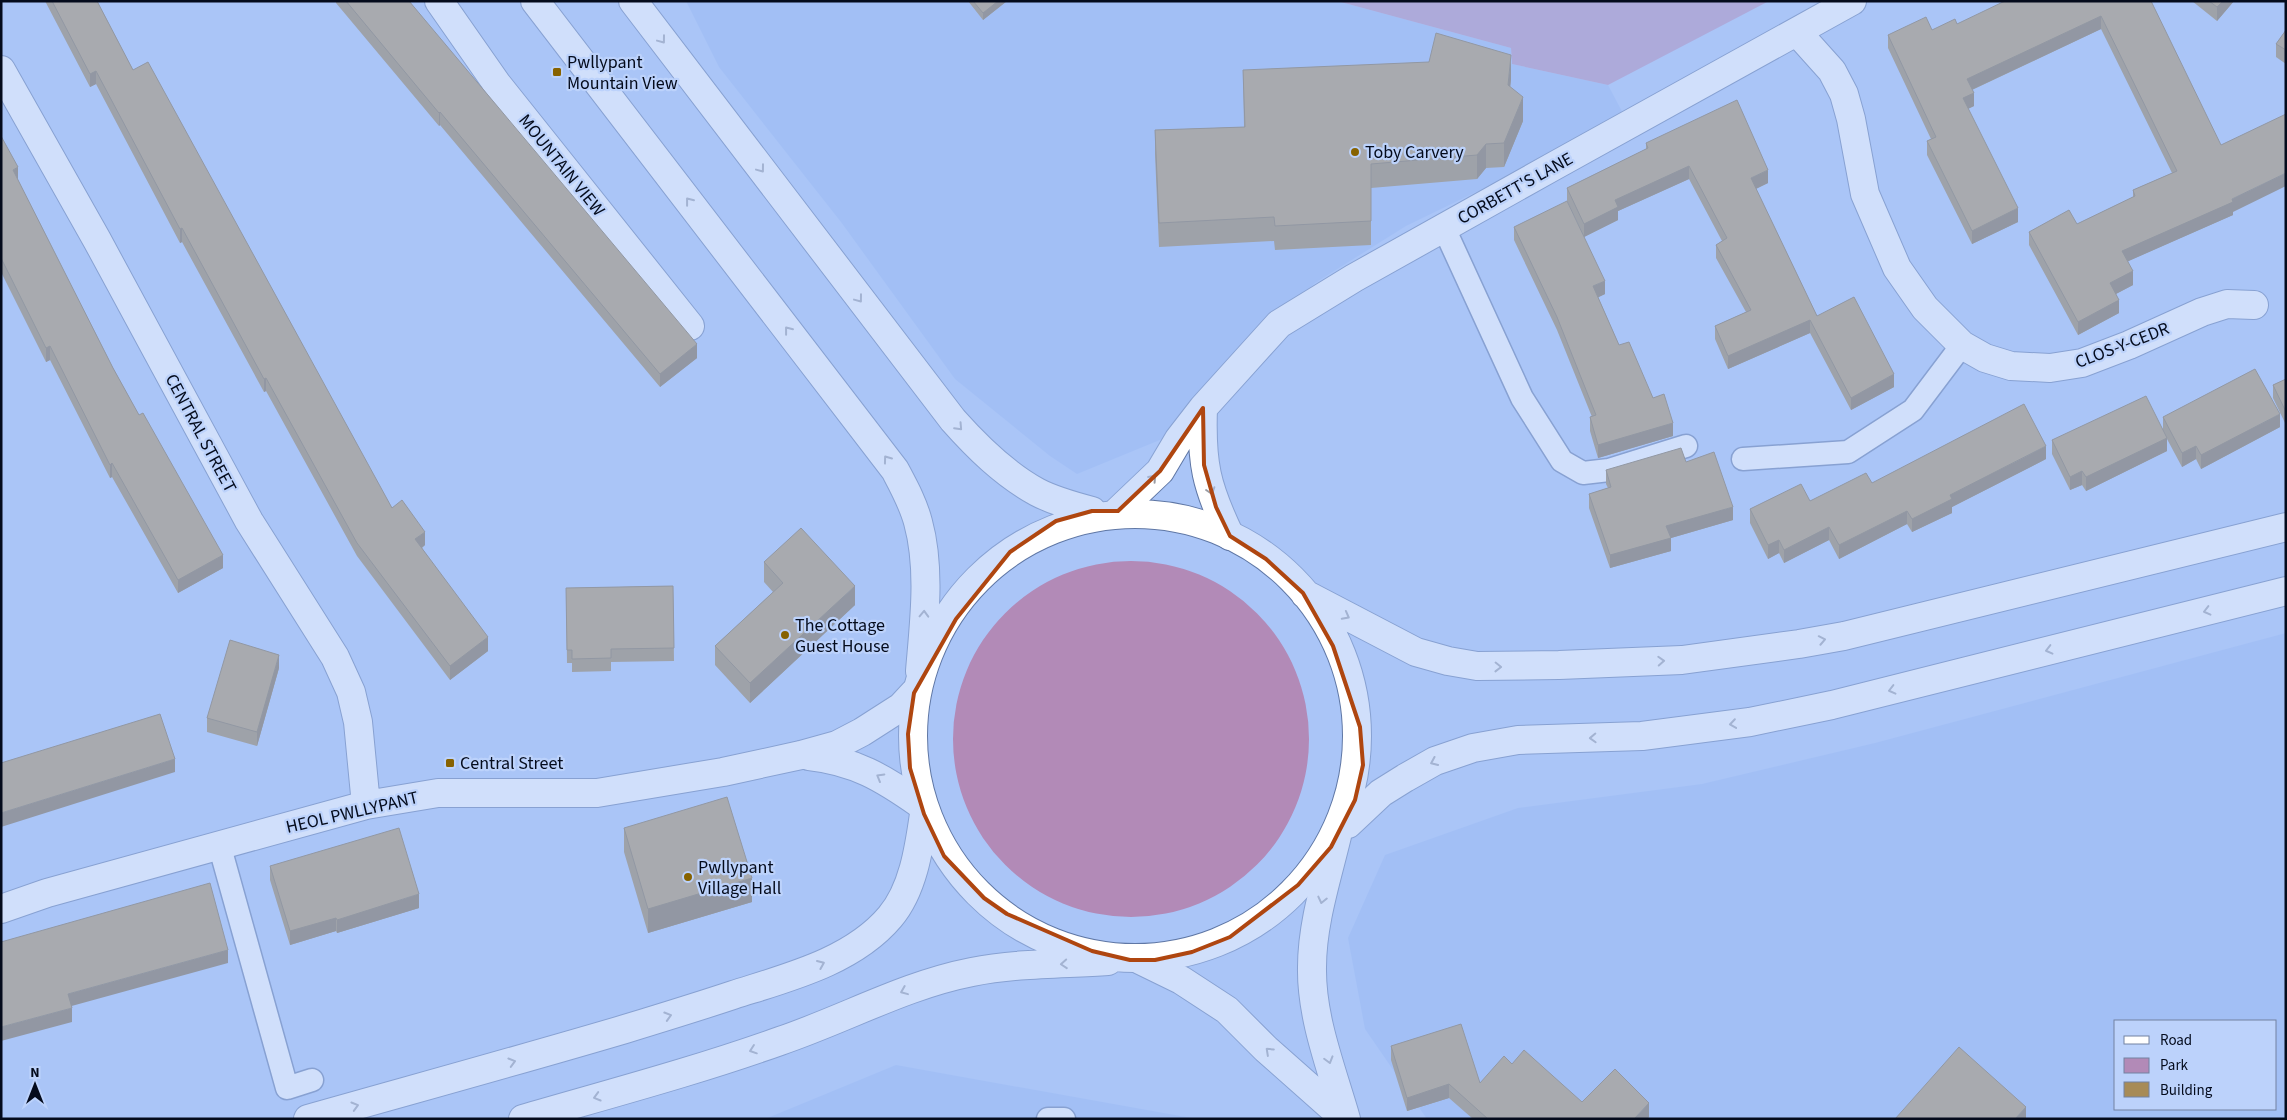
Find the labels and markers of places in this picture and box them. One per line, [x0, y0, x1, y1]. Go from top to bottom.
place label: Pwllypant Mountain View [567, 50, 678, 96]
marker: Pwllypant Mountain View [551, 66, 563, 78]
place label: Toby Carvery [1365, 140, 1464, 165]
marker: Toby Carvery [1349, 146, 1361, 158]
place label: The Cottage Guest House [795, 613, 890, 659]
marker: The Cottage Guest House [779, 629, 791, 641]
place label: Central Street [460, 751, 563, 776]
marker: Central Street [444, 757, 456, 769]
place label: Pwllypant Village Hall [698, 855, 781, 901]
marker: Pwllypant Village Hall [682, 871, 694, 883]

